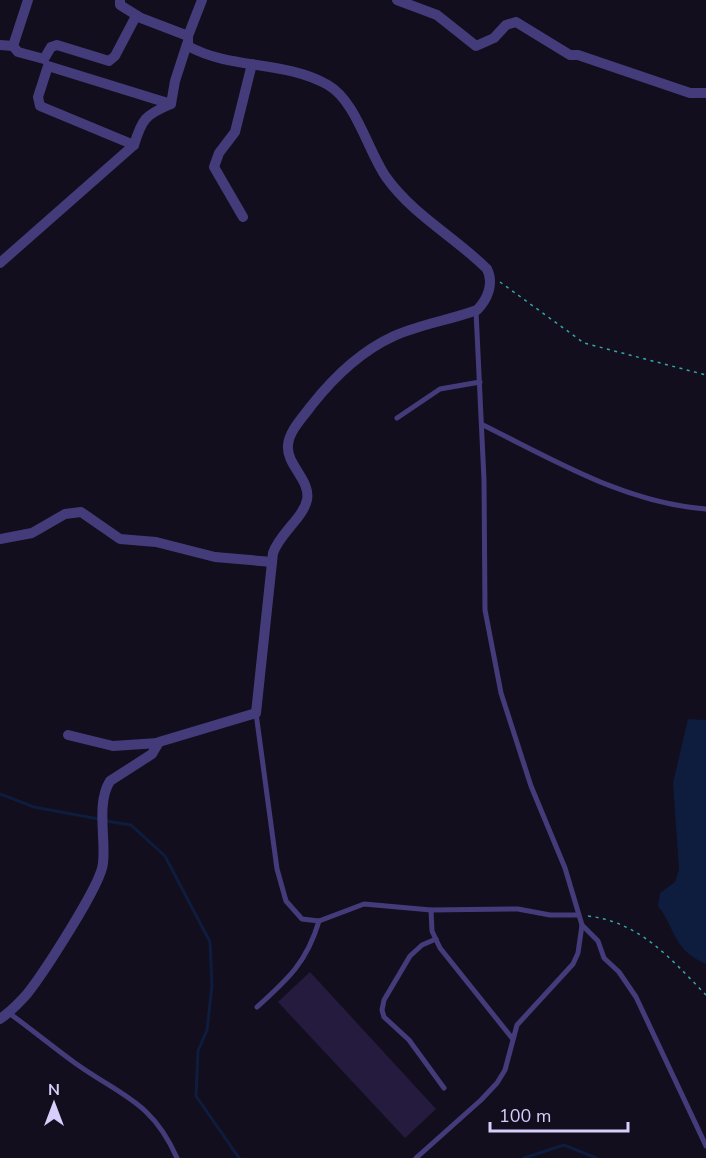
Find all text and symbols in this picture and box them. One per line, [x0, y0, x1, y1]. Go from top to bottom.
north arrow [24, 1074, 84, 1134]
text: N [48, 1079, 60, 1101]
scale bar [490, 1095, 628, 1133]
text: 100 m [499, 1104, 551, 1128]

